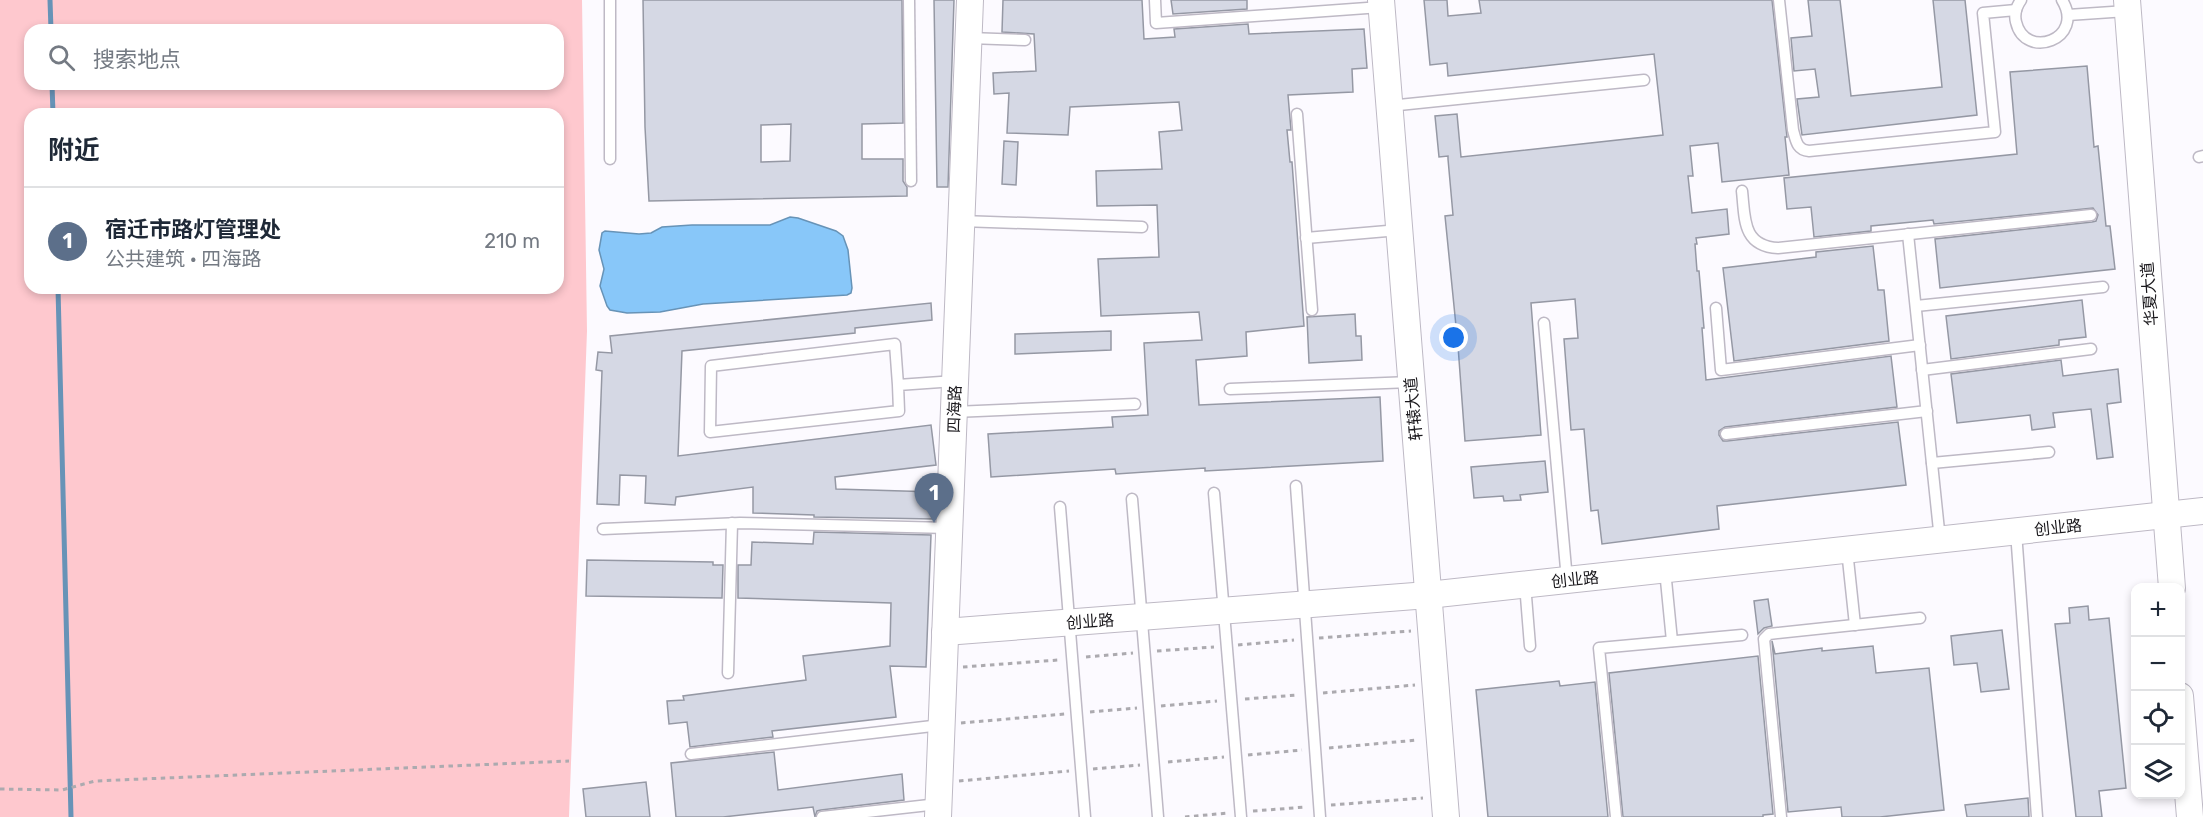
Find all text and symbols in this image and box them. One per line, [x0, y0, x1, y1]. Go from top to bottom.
search box [24, 24, 564, 90]
icon: search [45, 41, 78, 74]
text: 搜索地点 [93, 46, 181, 73]
text: 附近 [48, 135, 100, 166]
text: 宿迁市路灯管理处 [105, 216, 281, 243]
text: 1 [63, 229, 72, 253]
text: 210 m [484, 229, 540, 253]
text: 公共建筑 · 四海路 [105, 247, 261, 271]
street label: 华夏大道 [2138, 261, 2161, 327]
your location [1439, 323, 1468, 352]
street label: 轩辕大道 [1401, 376, 1426, 442]
street label: 四海路 [944, 385, 965, 433]
pin: 1 [914, 474, 954, 523]
street label: 创业路 [2033, 516, 2083, 539]
street label: 创业路 [1550, 568, 1600, 591]
map controls [2131, 583, 2185, 799]
button: + [2131, 583, 2185, 637]
street label: 创业路 [1065, 610, 1115, 633]
button: − [2131, 637, 2185, 691]
button: locate [2131, 691, 2185, 745]
button: layers [2131, 745, 2185, 799]

